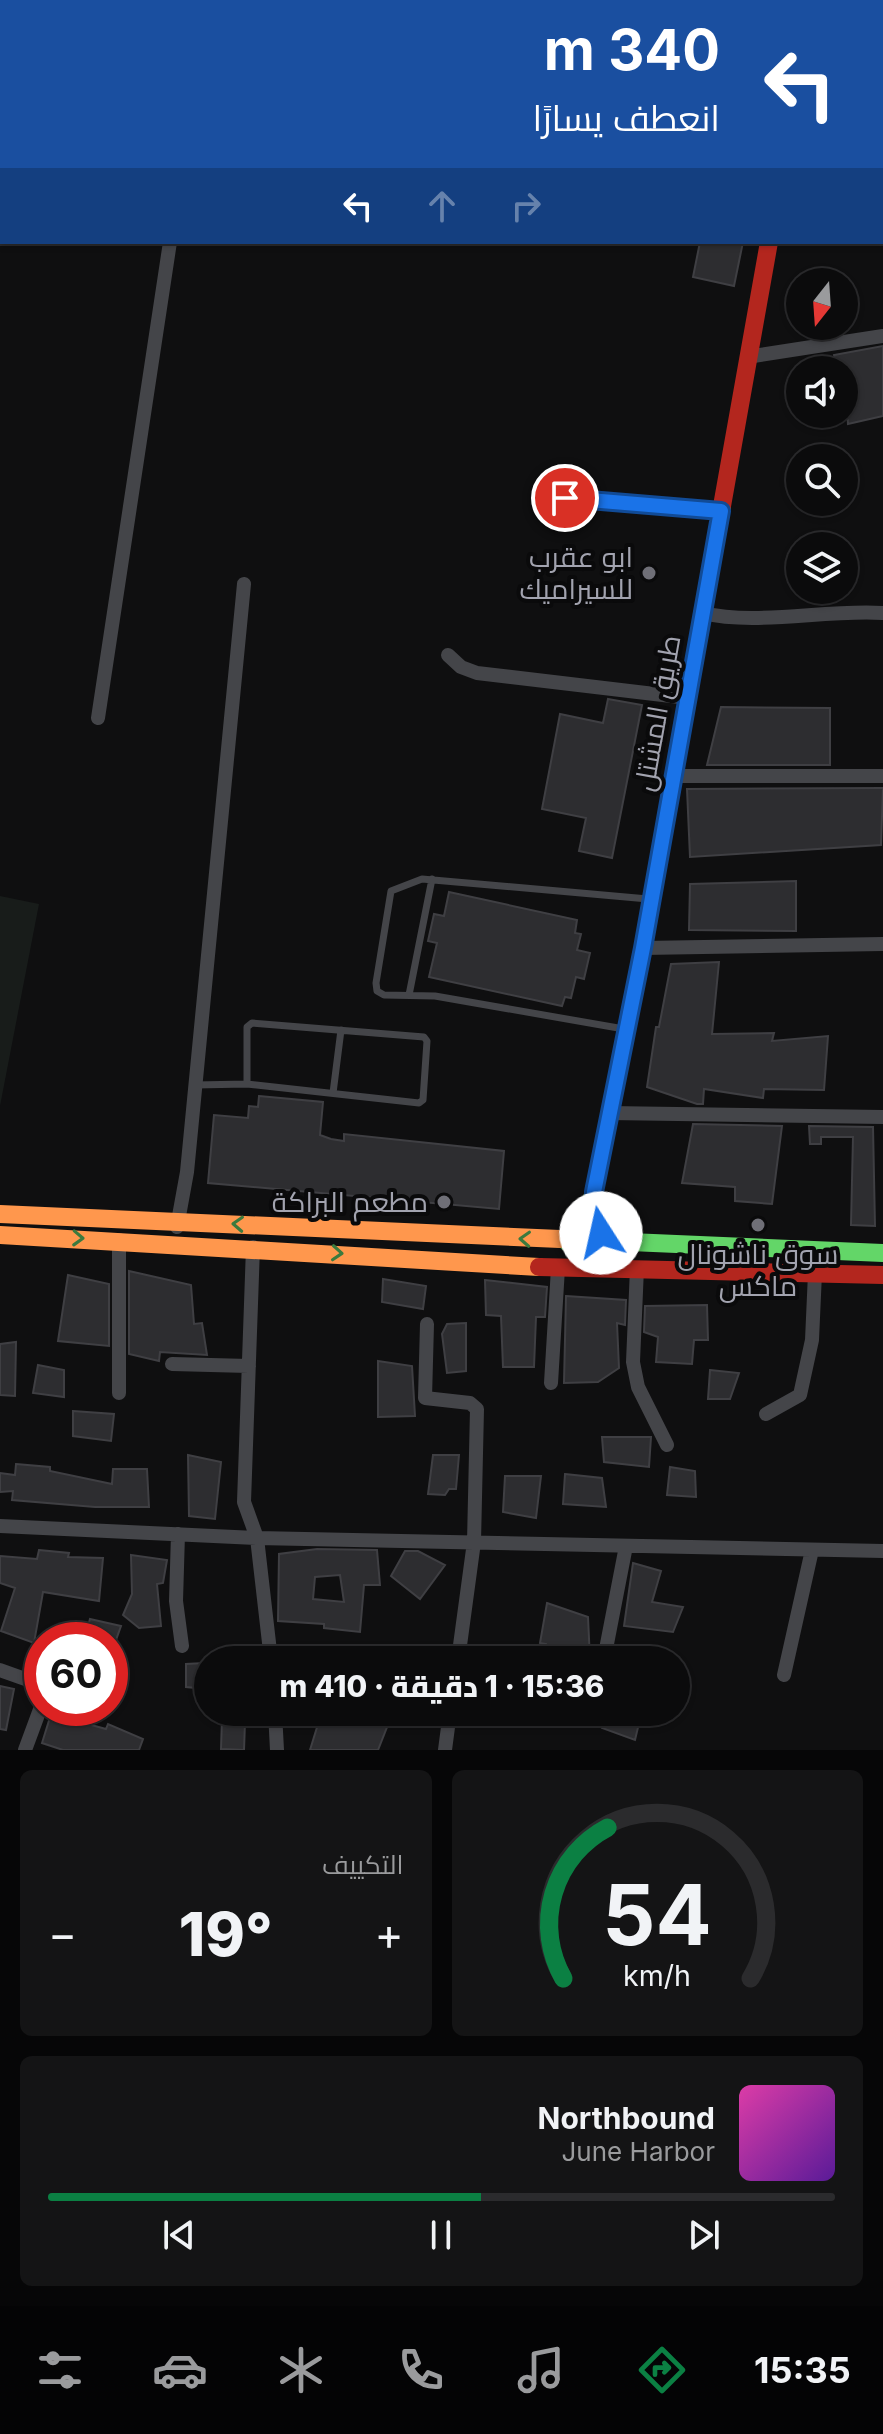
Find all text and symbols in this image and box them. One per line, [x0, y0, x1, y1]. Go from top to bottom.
text: 340 m [544, 16, 720, 84]
icon: left [748, 32, 852, 136]
text: انعطف يسارًا [532, 96, 720, 140]
icon: left [336, 184, 380, 228]
icon: ahead [420, 184, 464, 228]
icon: right [504, 184, 548, 228]
north arrow [786, 268, 858, 340]
map controls [786, 268, 858, 604]
button: sound [786, 356, 858, 428]
button: search [786, 444, 858, 516]
pin [531, 464, 599, 532]
icon: arrive [543, 476, 587, 520]
button: layers [786, 532, 858, 604]
place label: ابو عقرب للسيراميك [519, 540, 633, 606]
marker: ابو عقرب للسيراميك [640, 564, 658, 582]
street label: طريق المشتل [627, 632, 687, 794]
place label: مطعم البراكة [272, 1185, 428, 1222]
position arrow [559, 1191, 643, 1275]
marker: مطعم البراكة [435, 1193, 453, 1211]
one-way arrow [231, 1216, 244, 1233]
marker: سوق ناشونال ماكس [749, 1216, 767, 1234]
one-way arrow [72, 1230, 85, 1247]
one-way arrow [518, 1231, 531, 1248]
place label: سوق ناشونال ماكس [678, 1237, 838, 1303]
one-way arrow [331, 1244, 344, 1261]
speed limit sign: 60 [24, 1622, 128, 1726]
text: 15:36 · 1 دقيقة · 410 m [280, 1668, 604, 1704]
text: التكييف [322, 1849, 404, 1880]
text: 54 [603, 1864, 712, 1965]
text: 19° [179, 1898, 273, 1970]
text: − [48, 1907, 77, 1961]
text: + [374, 1907, 404, 1961]
text: km/h [623, 1958, 691, 1993]
text: Northbound [538, 2100, 715, 2136]
text: June Harbor [562, 2136, 715, 2167]
icon: previous [157, 2213, 201, 2257]
icon: pause [419, 2213, 463, 2257]
icon: next [682, 2213, 726, 2257]
icon: filters [32, 2342, 88, 2398]
icon: car [152, 2342, 208, 2398]
icon: climate [273, 2342, 329, 2398]
icon: phone [393, 2342, 449, 2398]
icon: music [513, 2342, 569, 2398]
icon: directions [634, 2342, 690, 2398]
text: 15:35 [754, 2348, 851, 2392]

